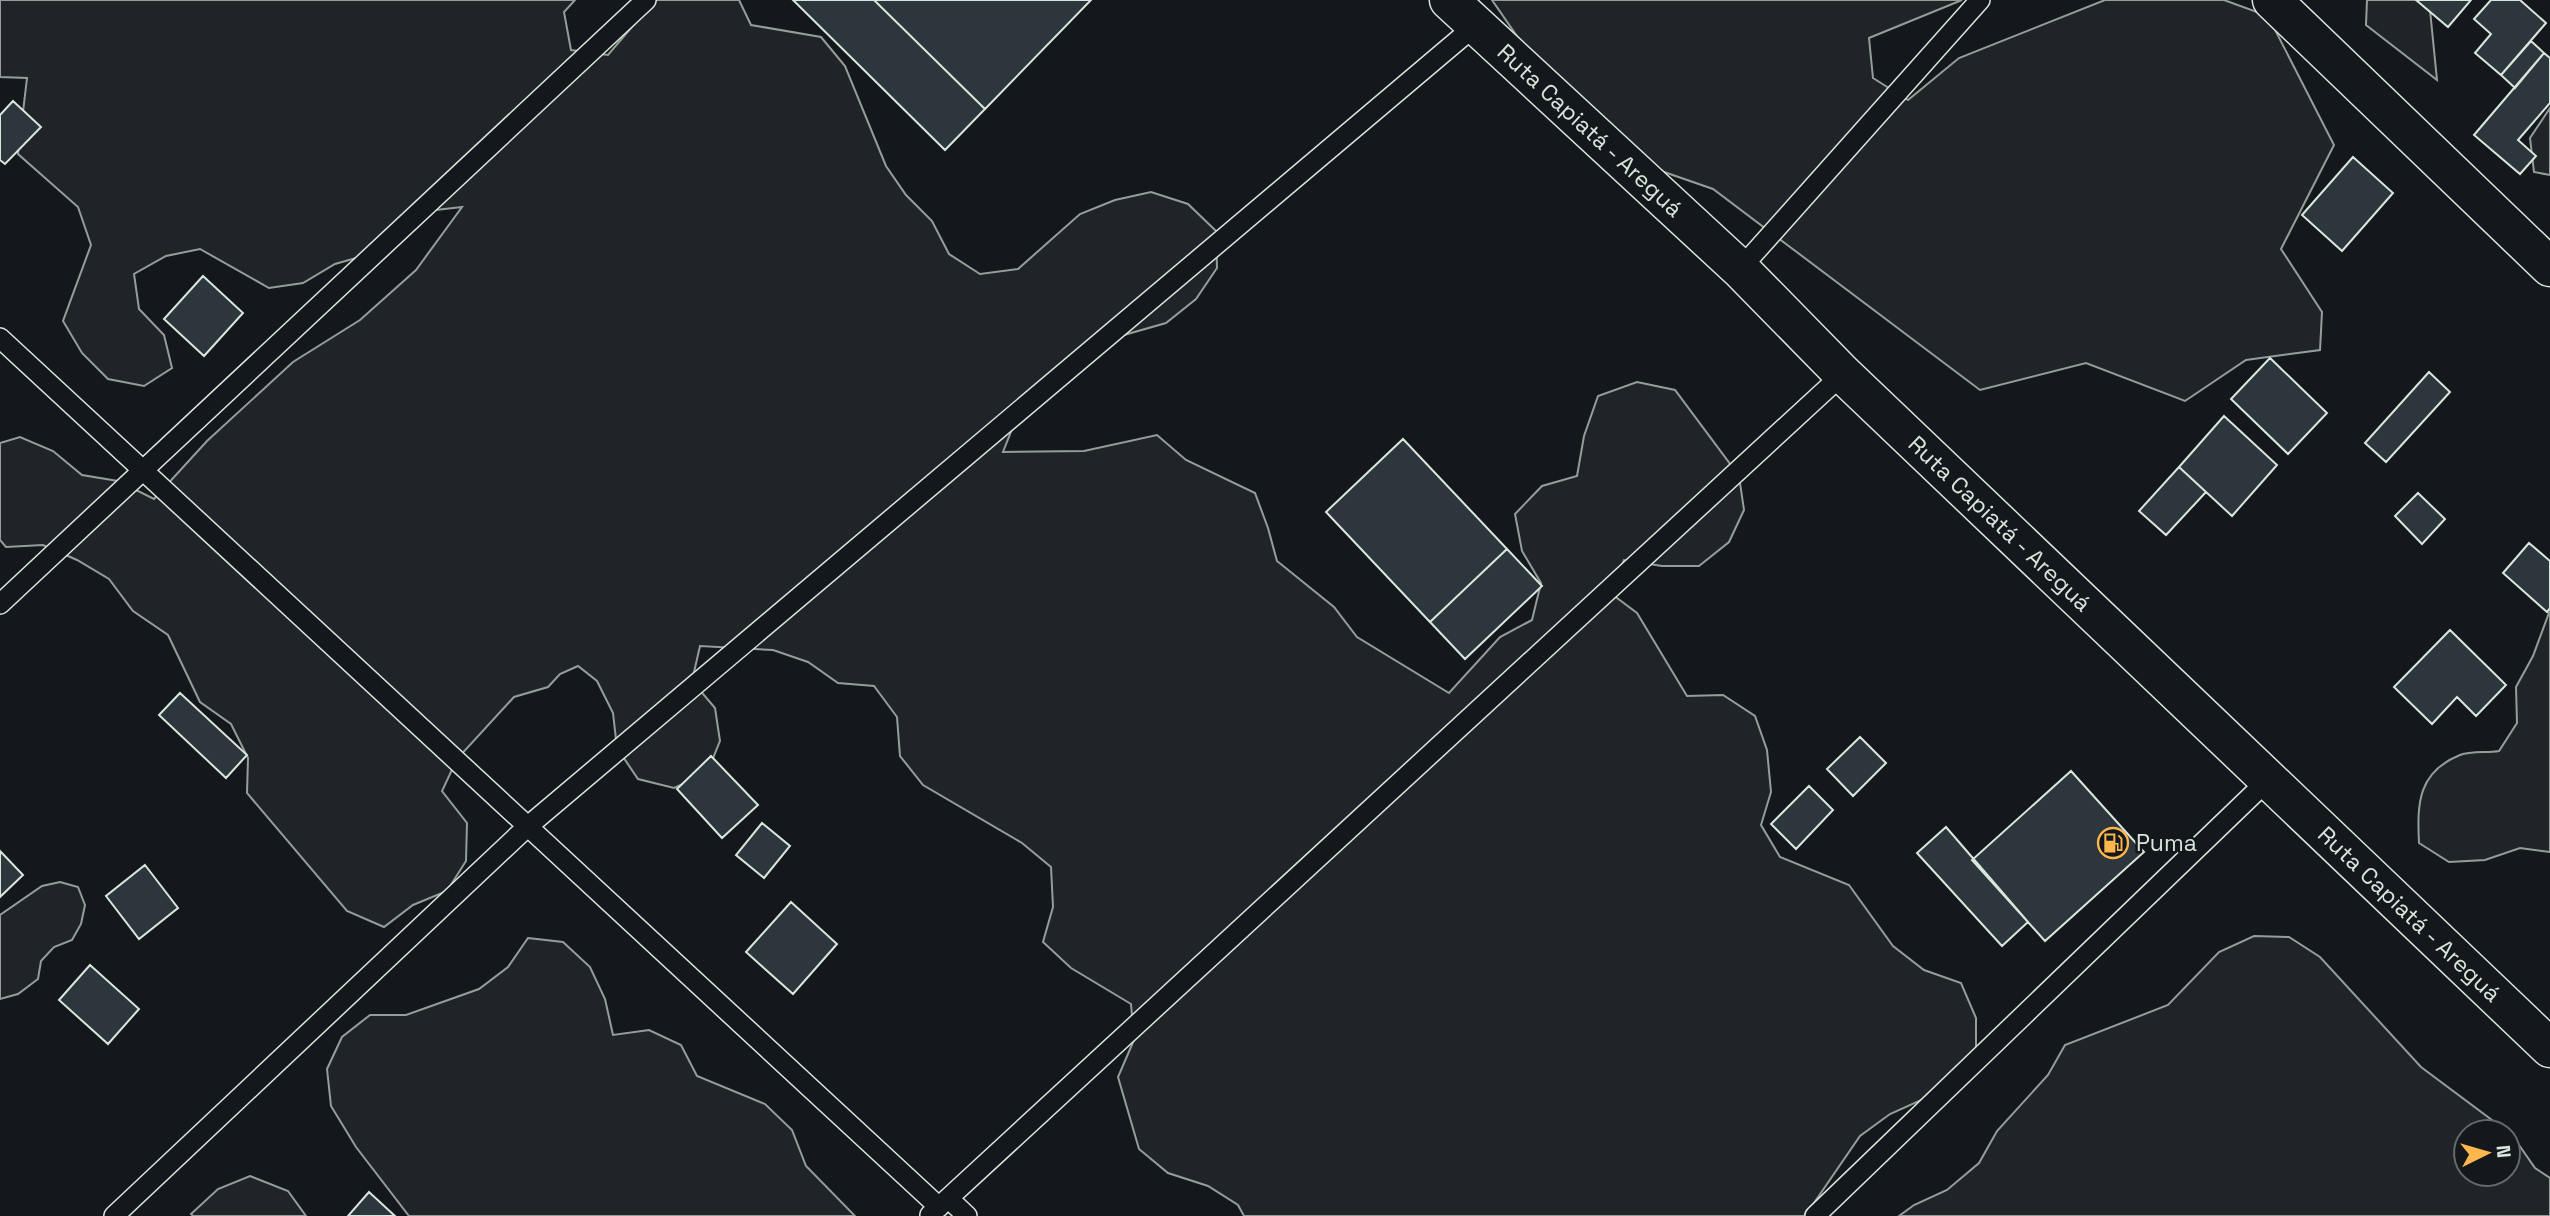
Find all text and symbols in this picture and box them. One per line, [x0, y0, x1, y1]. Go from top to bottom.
street label: Ruta Capiatá - Areguá [1491, 37, 1689, 224]
street label: Ruta Capiatá - Areguá [1902, 429, 2098, 618]
street label: Ruta Capiatá - Areguá [2311, 820, 2507, 1008]
fuel station icon: Puma [2096, 826, 2130, 860]
place label: Puma [2136, 828, 2197, 858]
north arrow [2452, 1118, 2522, 1188]
text: N [2490, 1144, 2516, 1159]

